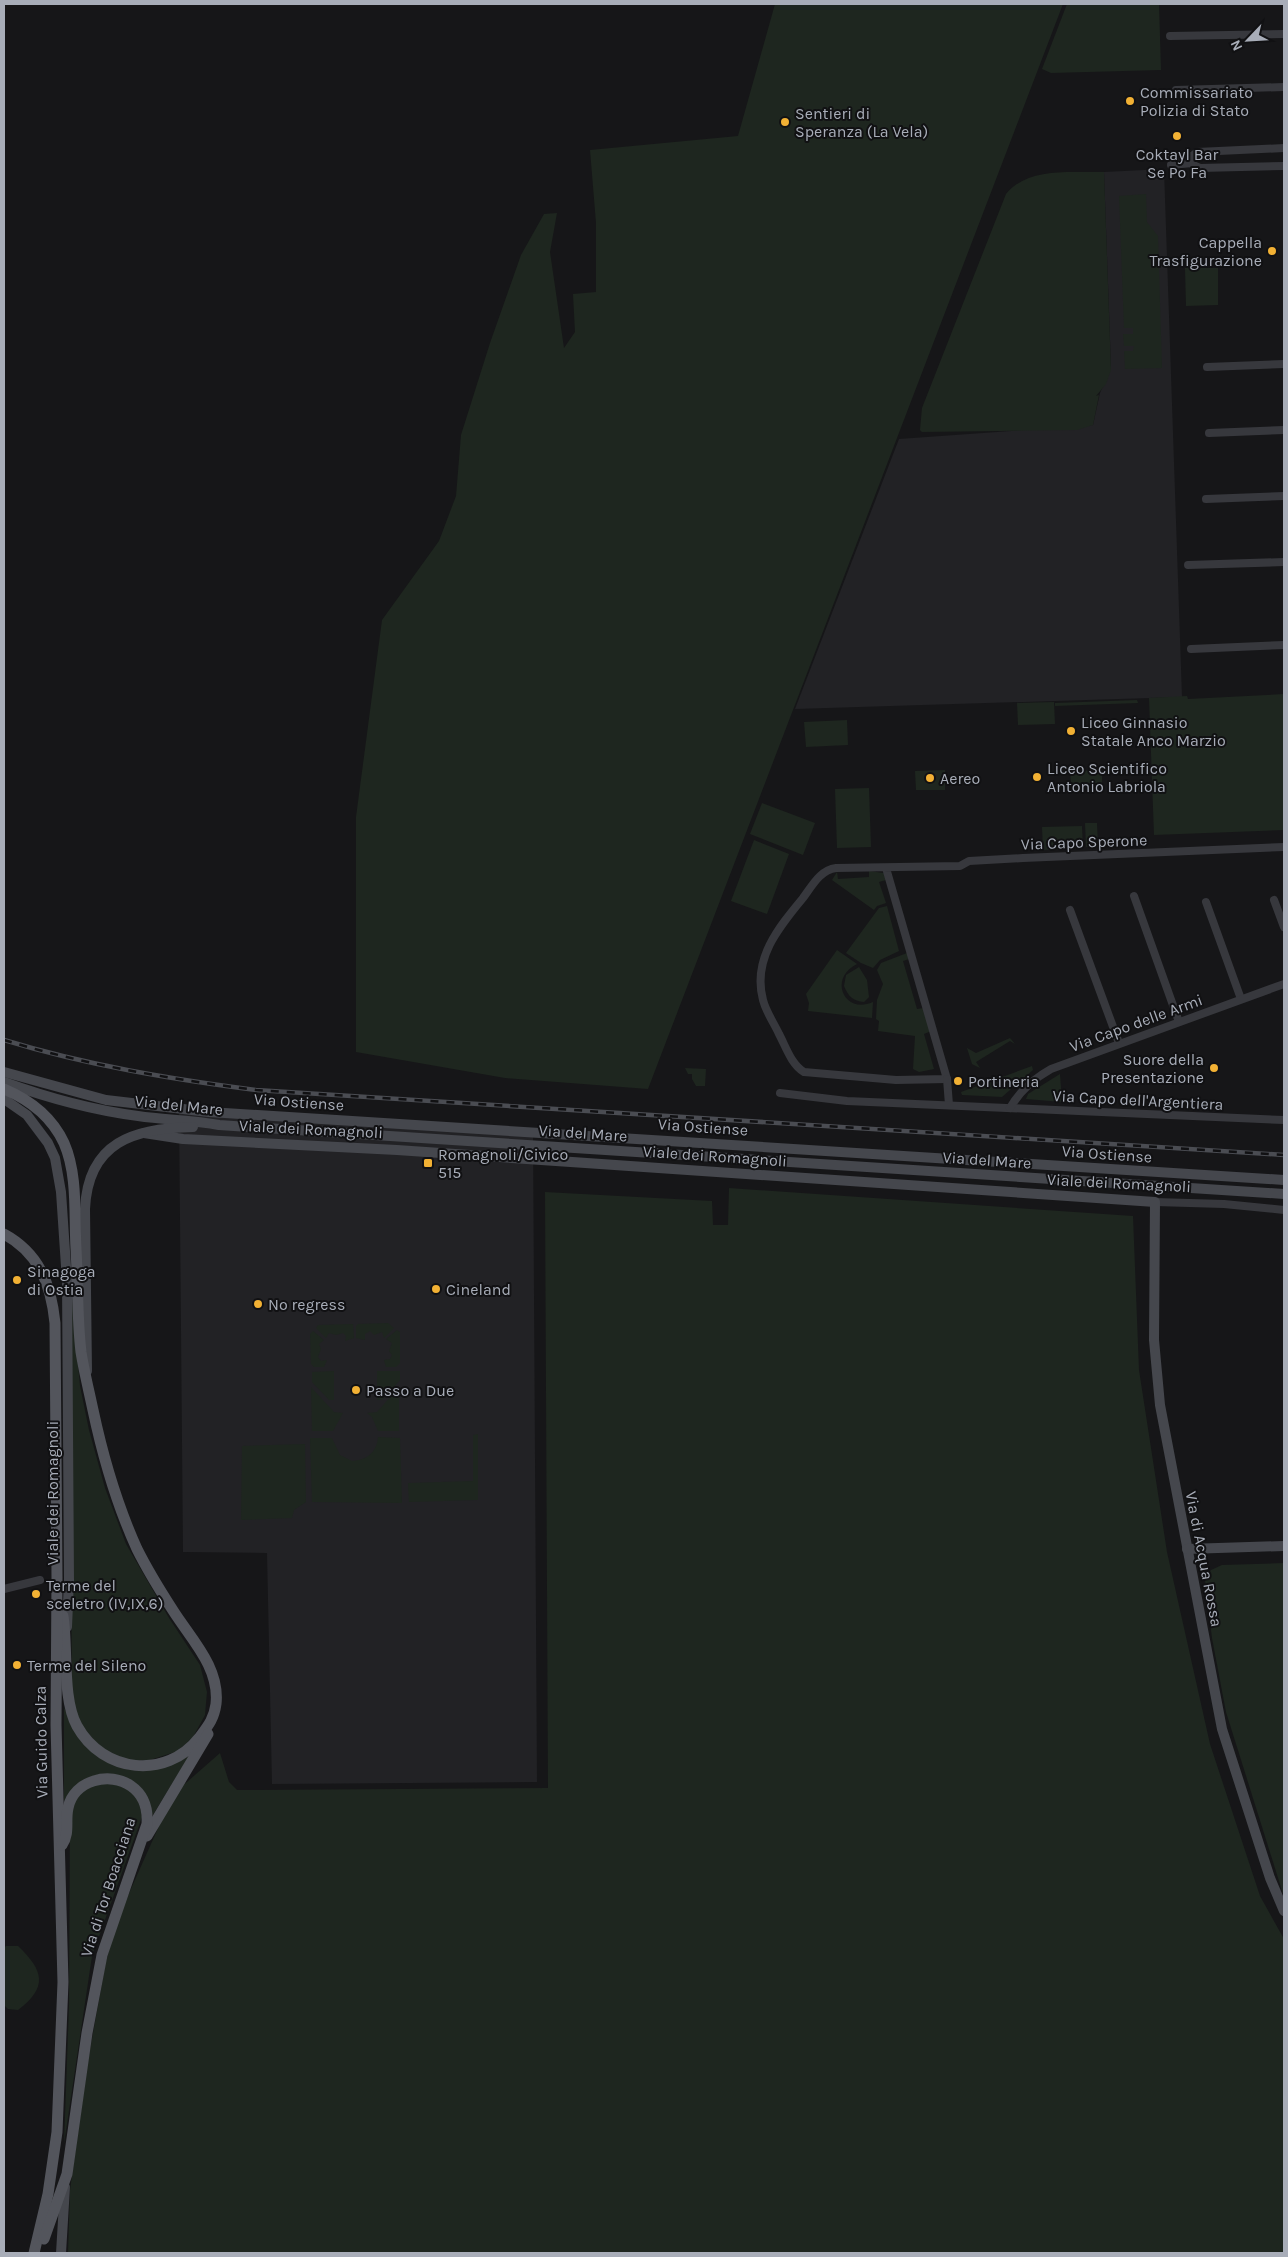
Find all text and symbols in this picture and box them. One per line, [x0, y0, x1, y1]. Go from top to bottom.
north arrow [1223, 15, 1273, 65]
text: N [1227, 37, 1246, 53]
place label: Commissariato Polizia di Stato [1140, 83, 1253, 120]
marker: Commissariato Polizia di Stato [1124, 95, 1136, 107]
place label: Sentieri di Speranza (La Vela) [795, 104, 928, 141]
marker: Sentieri di Speranza (La Vela) [779, 116, 791, 128]
marker: Coktayl Bar Se Po Fa [1171, 130, 1183, 142]
place label: Coktayl Bar Se Po Fa [1136, 145, 1219, 182]
place label: Cappella Trasfigurazione [1150, 233, 1262, 270]
marker: Cappella Trasfigurazione [1266, 245, 1278, 257]
place label: Liceo Ginnasio Statale Anco Marzio [1081, 713, 1226, 750]
marker: Liceo Ginnasio Statale Anco Marzio [1065, 725, 1077, 737]
place label: Liceo Scientifico Antonio Labriola [1047, 759, 1167, 796]
place label: Aereo [940, 769, 980, 788]
marker: Liceo Scientifico Antonio Labriola [1031, 771, 1043, 783]
marker: Aereo [924, 772, 936, 784]
street label: Via Capo Sperone [1020, 830, 1148, 854]
street label: Via Capo delle Armi [1067, 990, 1205, 1056]
place label: Suore della Presentazione [1101, 1050, 1204, 1087]
marker: Suore della Presentazione [1208, 1062, 1220, 1074]
place label: Portineria [968, 1072, 1039, 1091]
marker: Portineria [952, 1075, 964, 1087]
street label: Via Capo dell'Argentiera [1052, 1086, 1224, 1114]
street label: Via Ostiense [253, 1089, 345, 1115]
street label: Via del Mare [134, 1091, 224, 1119]
street label: Via Ostiense [657, 1114, 749, 1140]
street label: Viale dei Romagnoli [238, 1116, 384, 1142]
street label: Via del Mare [538, 1120, 628, 1146]
street label: Viale dei Romagnoli [642, 1141, 788, 1171]
street label: Via Ostiense [1061, 1141, 1153, 1167]
place label: Romagnoli/Civico 515 [438, 1145, 568, 1182]
street label: Via del Mare [942, 1147, 1032, 1173]
marker: Romagnoli/Civico 515 [422, 1157, 434, 1169]
street label: Viale dei Romagnoli [1046, 1170, 1192, 1196]
place label: Sinagoga di Ostia [27, 1262, 96, 1299]
marker: Sinagoga di Ostia [11, 1274, 23, 1286]
place label: Cineland [446, 1280, 511, 1299]
marker: Cineland [430, 1283, 442, 1295]
place label: No regress [268, 1295, 345, 1314]
marker: No regress [252, 1298, 264, 1310]
place label: Passo a Due [366, 1381, 454, 1400]
marker: Passo a Due [350, 1384, 362, 1396]
street label: Viale dei Romagnoli [43, 1421, 62, 1565]
street label: Via di Acqua Rossa [1182, 1490, 1226, 1628]
place label: Terme del sceletro (IV,IX,6) [46, 1576, 163, 1613]
marker: Terme del sceletro (IV,IX,6) [30, 1588, 42, 1600]
place label: Terme del Sileno [27, 1656, 146, 1675]
marker: Terme del Sileno [11, 1659, 23, 1671]
street label: Via Guido Calza [31, 1686, 51, 1798]
street label: Via di Tor Boacciana [76, 1815, 140, 1959]

